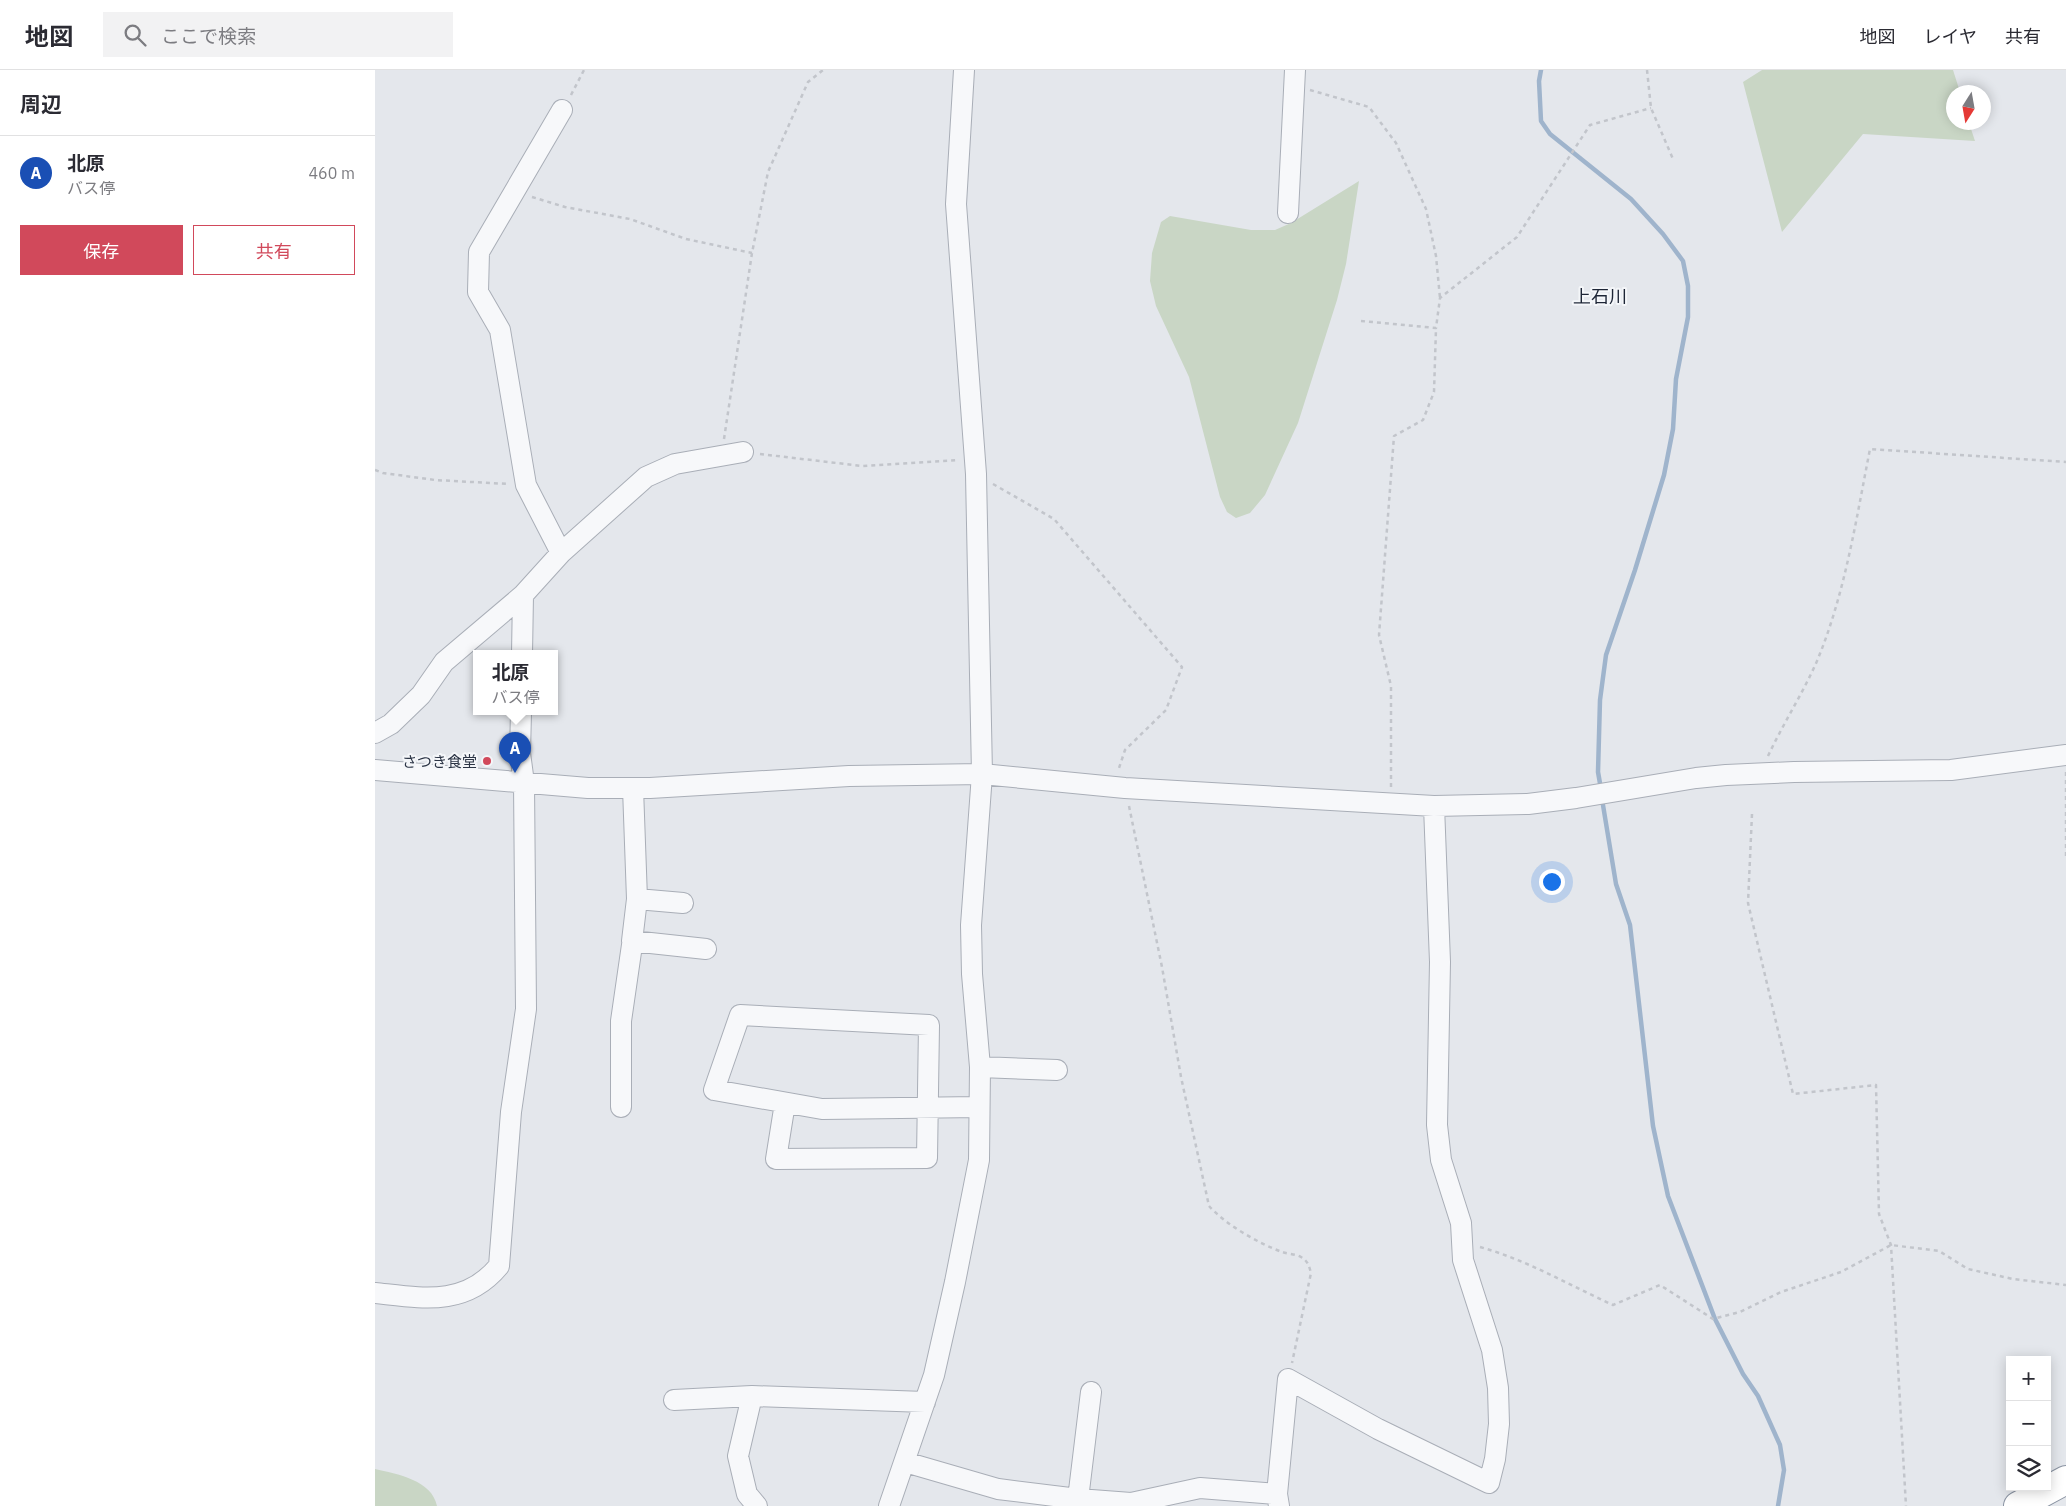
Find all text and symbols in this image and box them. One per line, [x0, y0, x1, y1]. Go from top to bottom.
search box [103, 12, 453, 57]
text: 地図 [25, 20, 73, 52]
icon: search [121, 21, 149, 49]
text: ここで検索 [161, 24, 256, 48]
text: 地図 [1860, 25, 1896, 48]
text: レイヤ [1924, 25, 1977, 48]
text: 共有 [2005, 25, 2041, 48]
north arrow [1946, 85, 1991, 130]
text: 周辺 [20, 90, 62, 118]
text: 北原 [67, 151, 105, 175]
text: A [31, 163, 41, 183]
text: 460 m [308, 163, 355, 183]
text: バス停 [67, 178, 115, 198]
button: 保存 [20, 225, 183, 275]
button: 共有 [193, 225, 355, 275]
district label: 上石川 [1573, 285, 1627, 308]
popup [473, 650, 558, 715]
text: 北原 [491, 660, 530, 684]
text: バス停 [491, 687, 540, 707]
pin: A [499, 732, 531, 773]
place label: さつき食堂 [402, 752, 477, 771]
marker: さつき食堂 [481, 755, 493, 767]
your location [1539, 869, 1565, 895]
map controls [2006, 1356, 2051, 1491]
button: + [2006, 1356, 2051, 1401]
button: − [2006, 1401, 2051, 1446]
button: layers [2006, 1446, 2051, 1491]

